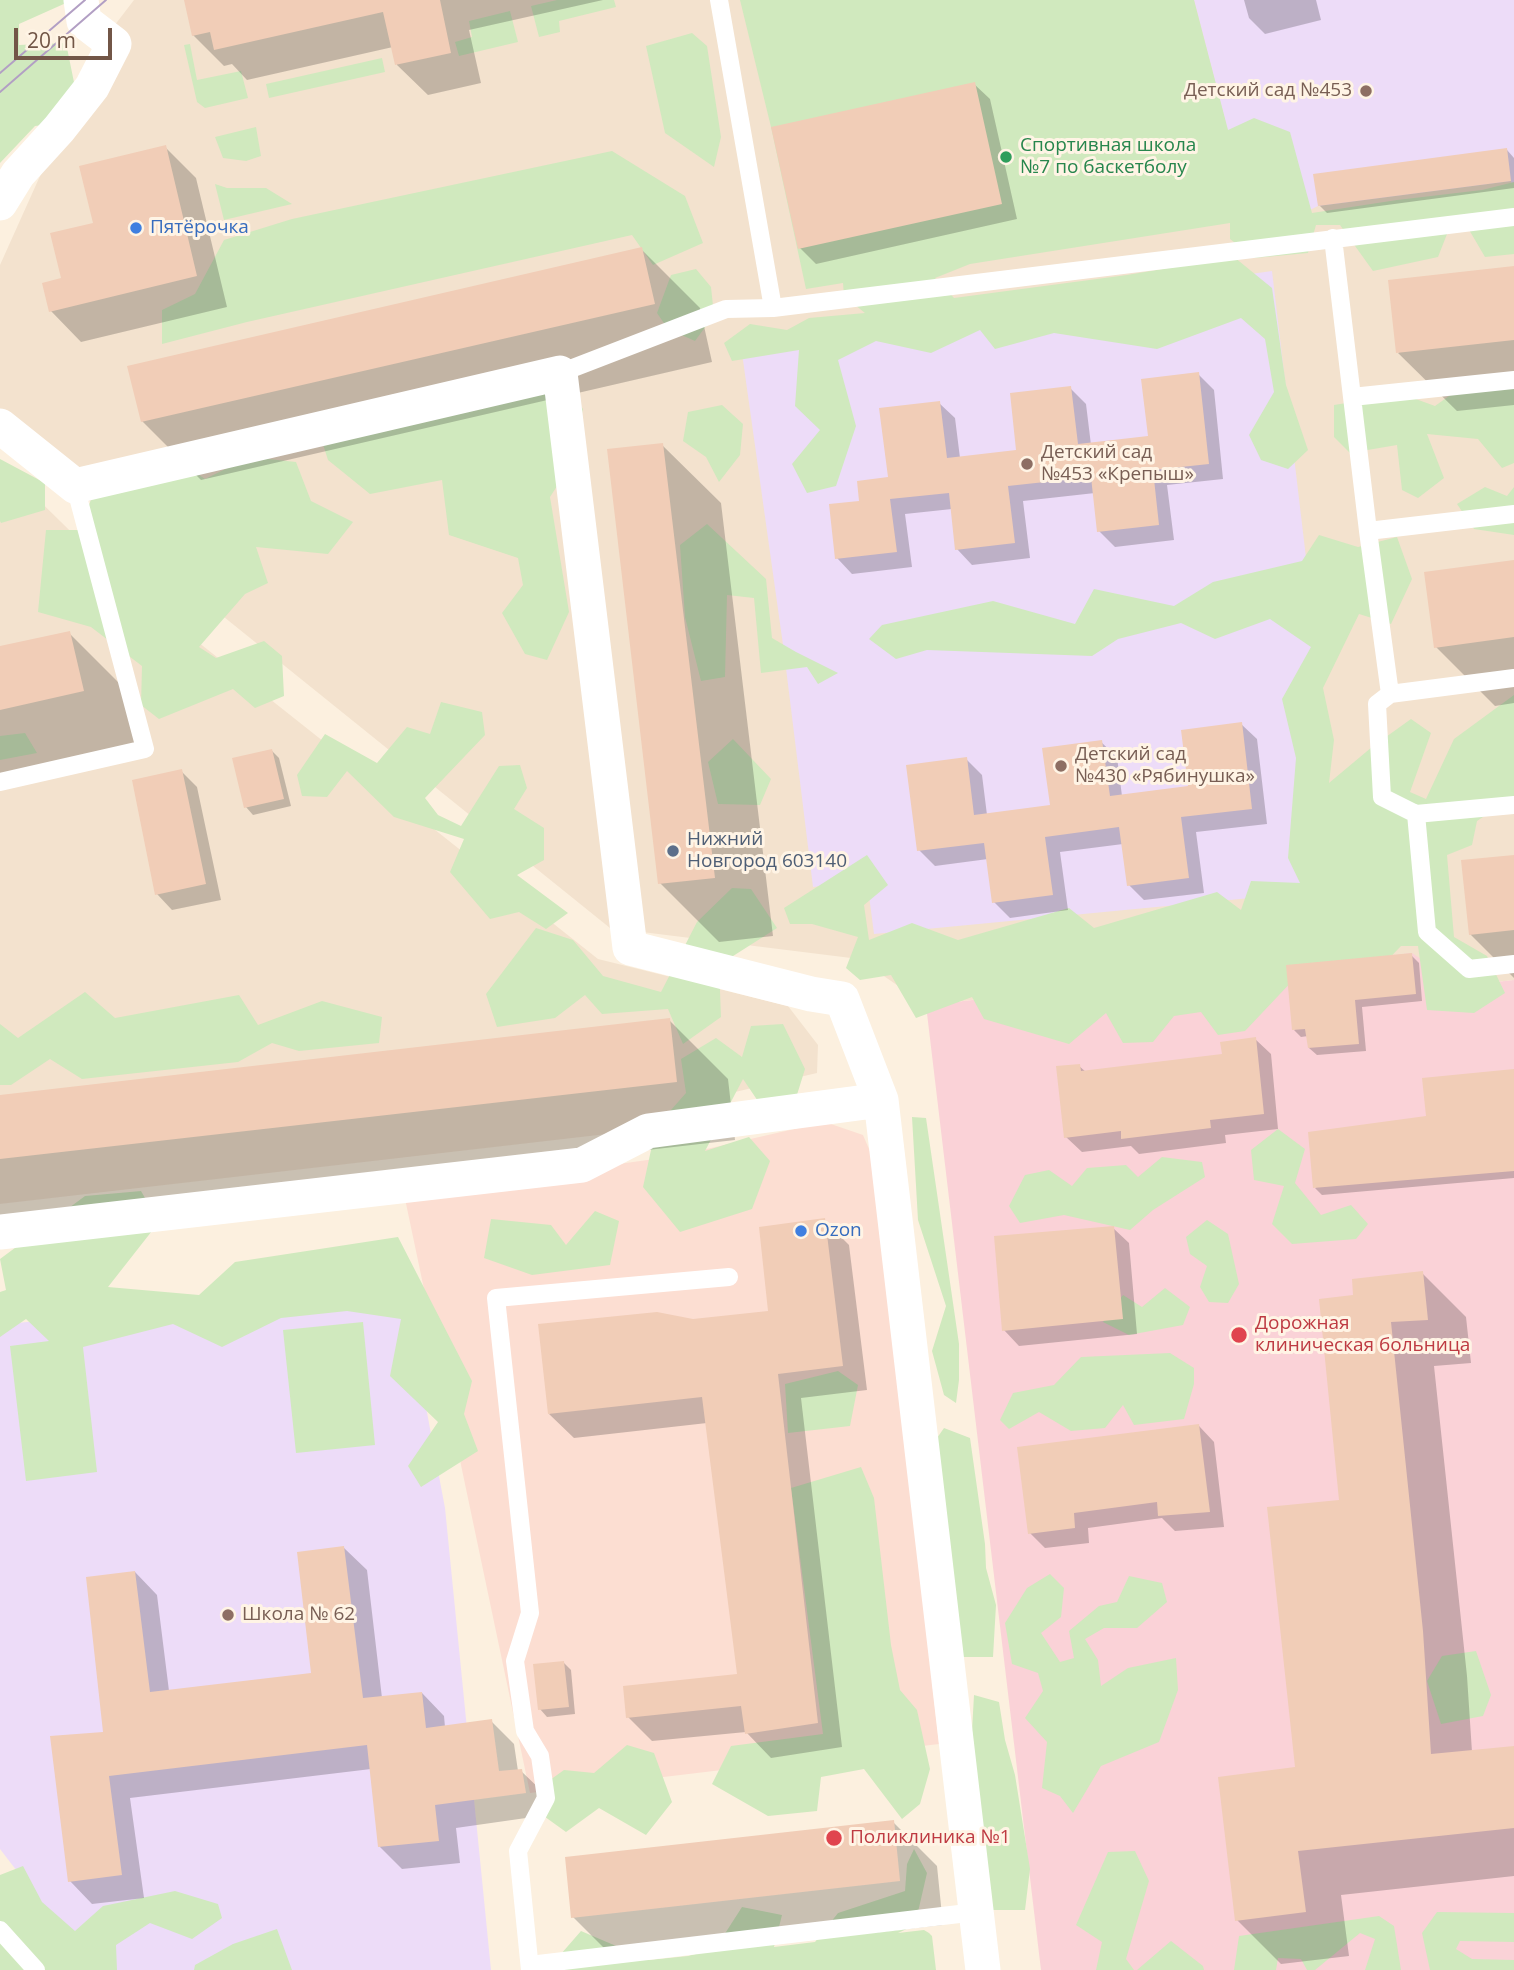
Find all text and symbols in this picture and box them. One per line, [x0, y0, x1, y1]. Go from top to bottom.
scale bar [18, 14, 116, 58]
text: 20 m [27, 26, 76, 54]
place label: Детский сад №453 [1184, 80, 1352, 102]
marker: Детский сад №453 [1358, 83, 1374, 99]
place label: Спортивная школа №7 по баскетболу [1020, 135, 1196, 179]
marker: Спортивная школа №7 по баскетболу [998, 149, 1014, 165]
place label: Пятёрочка [150, 217, 249, 239]
marker: Пятёрочка [128, 220, 144, 236]
place label: Детский сад №453 «Крепыш» [1041, 442, 1194, 486]
marker: Детский сад №453 «Крепыш» [1019, 456, 1035, 472]
place label: Детский сад №430 «Рябинушка» [1075, 744, 1255, 788]
marker: Детский сад №430 «Рябинушка» [1053, 758, 1069, 774]
place label: Нижний Новгород 603140 [687, 829, 847, 873]
marker: Нижний Новгород 603140 [665, 843, 681, 859]
place label: Ozon [815, 1220, 862, 1242]
marker: Ozon [793, 1223, 809, 1239]
place label: Дорожная клиническая больница [1255, 1313, 1470, 1357]
marker: Дорожная клиническая больница [1229, 1325, 1249, 1345]
place label: Школа № 62 [242, 1604, 355, 1626]
marker: Школа № 62 [220, 1607, 236, 1623]
place label: Поликлиника №1 [850, 1827, 1011, 1849]
marker: Поликлиника №1 [824, 1828, 844, 1848]

